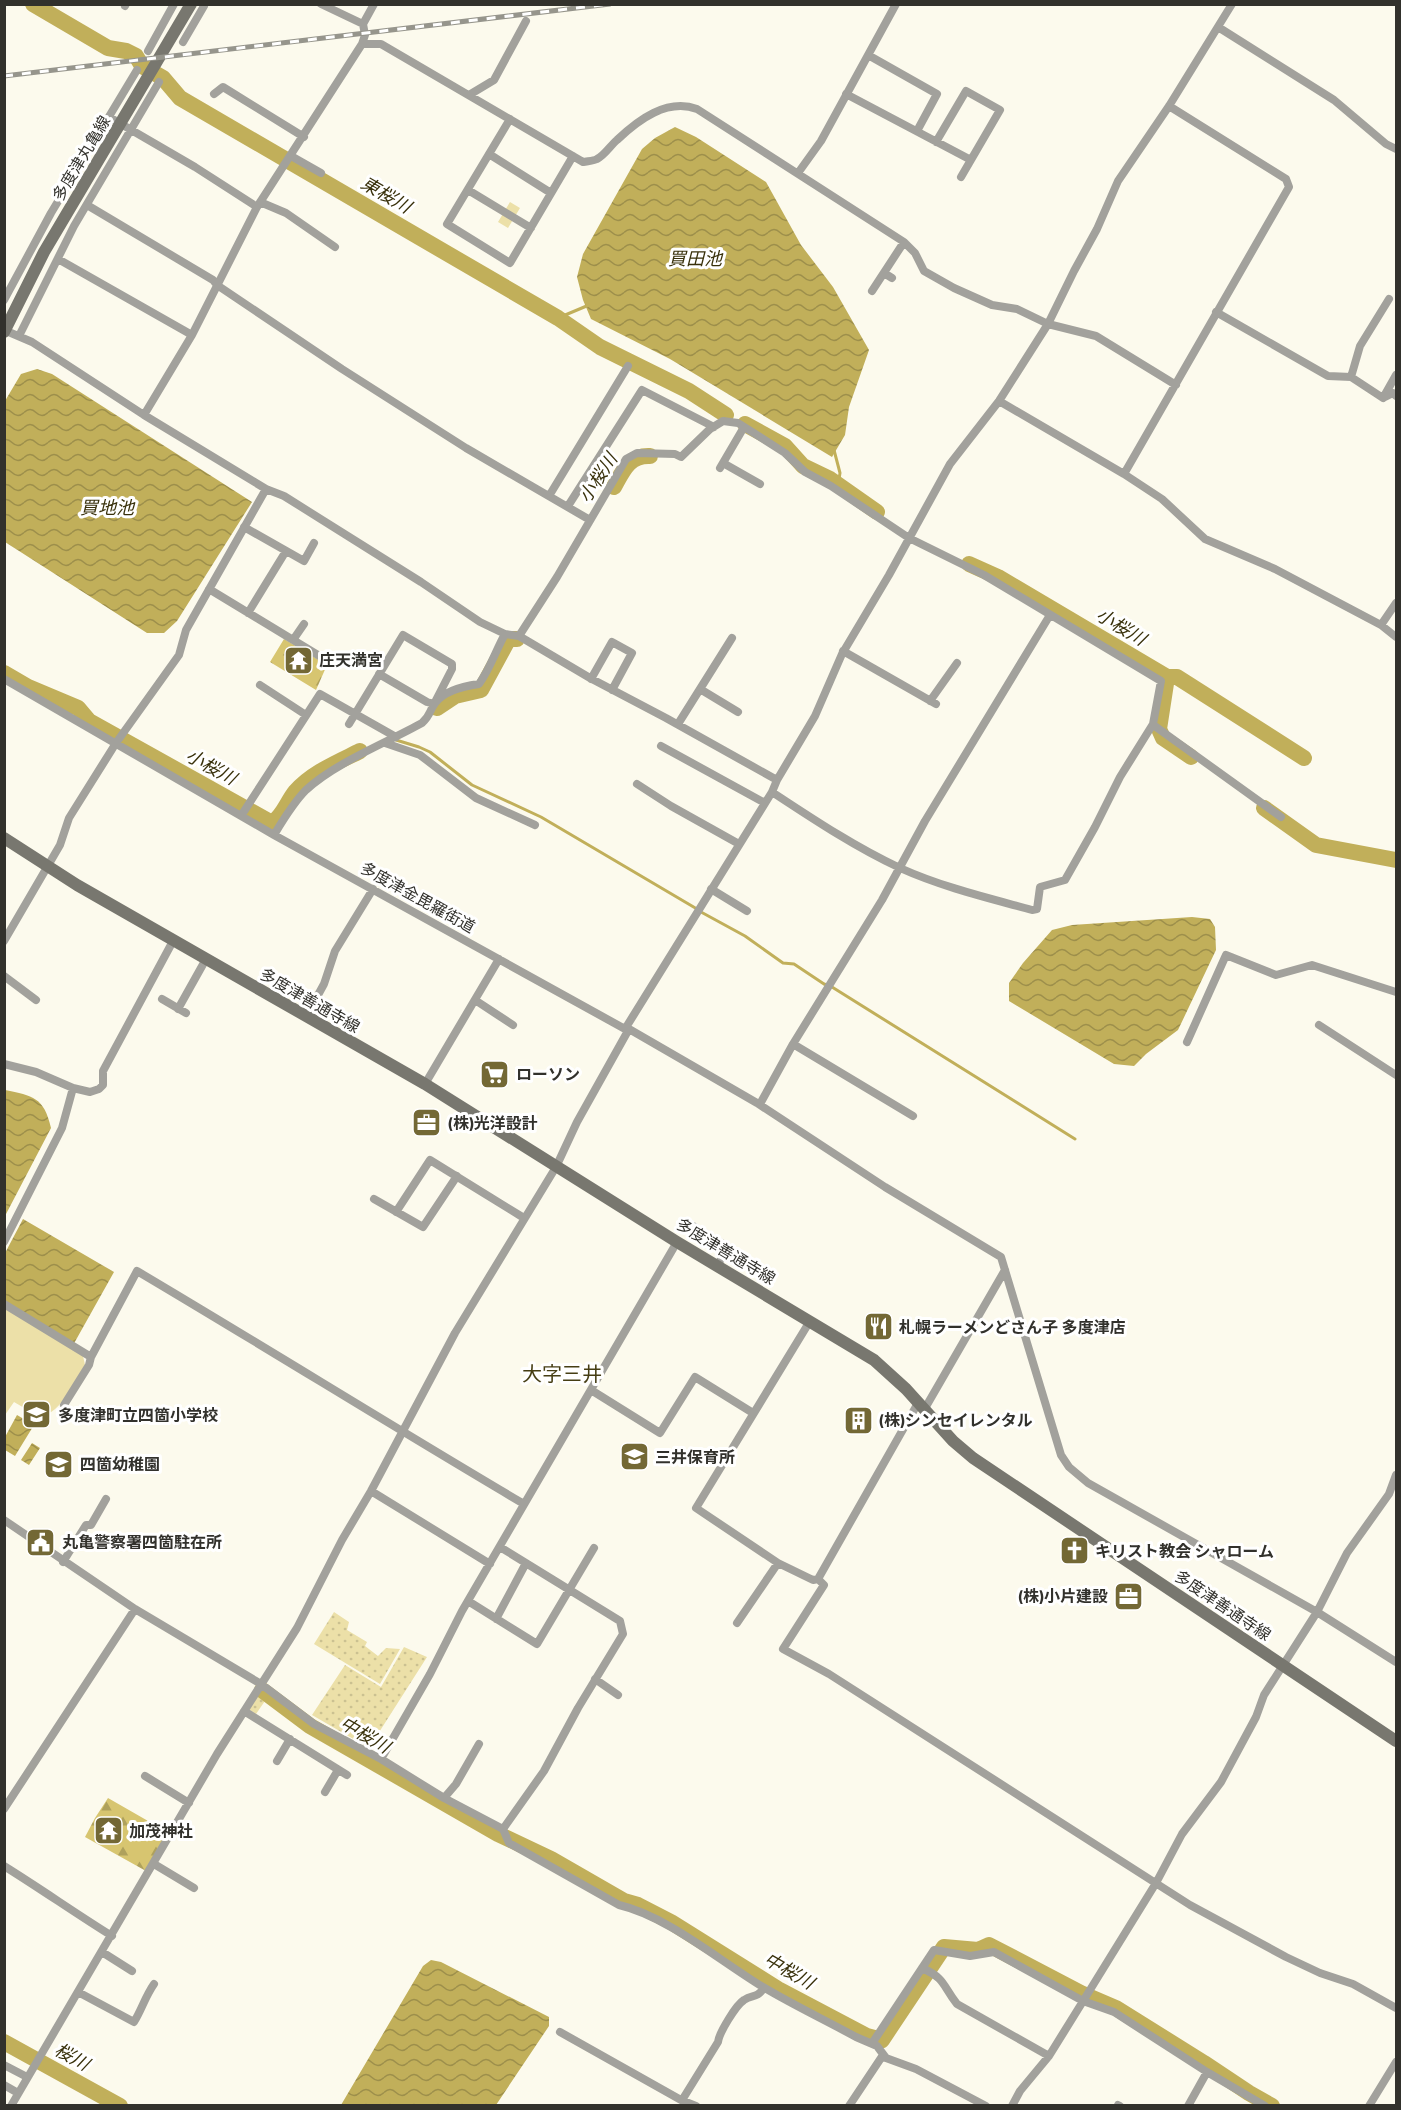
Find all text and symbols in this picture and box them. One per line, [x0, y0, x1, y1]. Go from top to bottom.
street label: 多度津丸亀線 [46, 111, 116, 205]
water label: 東桜川 [356, 169, 418, 221]
water label: 買田池 [668, 245, 724, 272]
water label: 小桜川 [572, 446, 625, 508]
water label: 買地池 [80, 494, 136, 521]
water label: 小桜川 [1091, 601, 1153, 653]
temple icon: 庄天満宮 [282, 644, 314, 676]
place label: 庄天満宮 [319, 648, 383, 672]
water label: 小桜川 [181, 742, 243, 792]
street label: 多度津金毘羅街道 [356, 855, 480, 939]
street label: 多度津善通寺線 [255, 962, 365, 1038]
supermarket icon: ローソン [479, 1058, 511, 1090]
place label: ローソン [516, 1062, 580, 1086]
office icon: (株)光洋設計 [411, 1107, 443, 1139]
place label: (株)光洋設計 [448, 1111, 538, 1135]
street label: 多度津善通寺線 [672, 1212, 780, 1290]
restaurant icon: 札幌ラーメンどさん子 多度津店 [862, 1311, 894, 1343]
place label: 札幌ラーメンどさん子 多度津店 [899, 1315, 1125, 1339]
district label: 大字三井 [522, 1358, 602, 1389]
school or university icon: 多度津町立四箇小学校 [21, 1399, 53, 1431]
place label: 多度津町立四箇小学校 [58, 1403, 218, 1427]
building icon: (株)シンセイレンタル [842, 1404, 874, 1436]
place label: (株)シンセイレンタル [879, 1408, 1033, 1432]
school or university icon: 三井保育所 [618, 1441, 650, 1473]
place label: 三井保育所 [655, 1445, 735, 1469]
school or university icon: 四箇幼稚園 [43, 1448, 75, 1480]
place label: 四箇幼稚園 [80, 1452, 160, 1476]
public building icon: 丸亀警察署四箇駐在所 [25, 1526, 57, 1558]
place label: 丸亀警察署四箇駐在所 [62, 1530, 222, 1554]
church icon: キリスト教会 シャローム [1058, 1535, 1090, 1567]
place label: キリスト教会 シャローム [1095, 1539, 1274, 1563]
street label: 多度津善通寺線 [1170, 1564, 1276, 1646]
office icon: (株)小片建設 [1113, 1580, 1145, 1612]
place label: (株)小片建設 [1018, 1584, 1108, 1608]
water label: 中桜川 [335, 1709, 397, 1761]
temple icon: 加茂神社 [92, 1815, 124, 1847]
place label: 加茂神社 [129, 1819, 193, 1843]
water label: 中桜川 [759, 1945, 821, 1997]
water label: 桜川 [50, 2036, 96, 2078]

